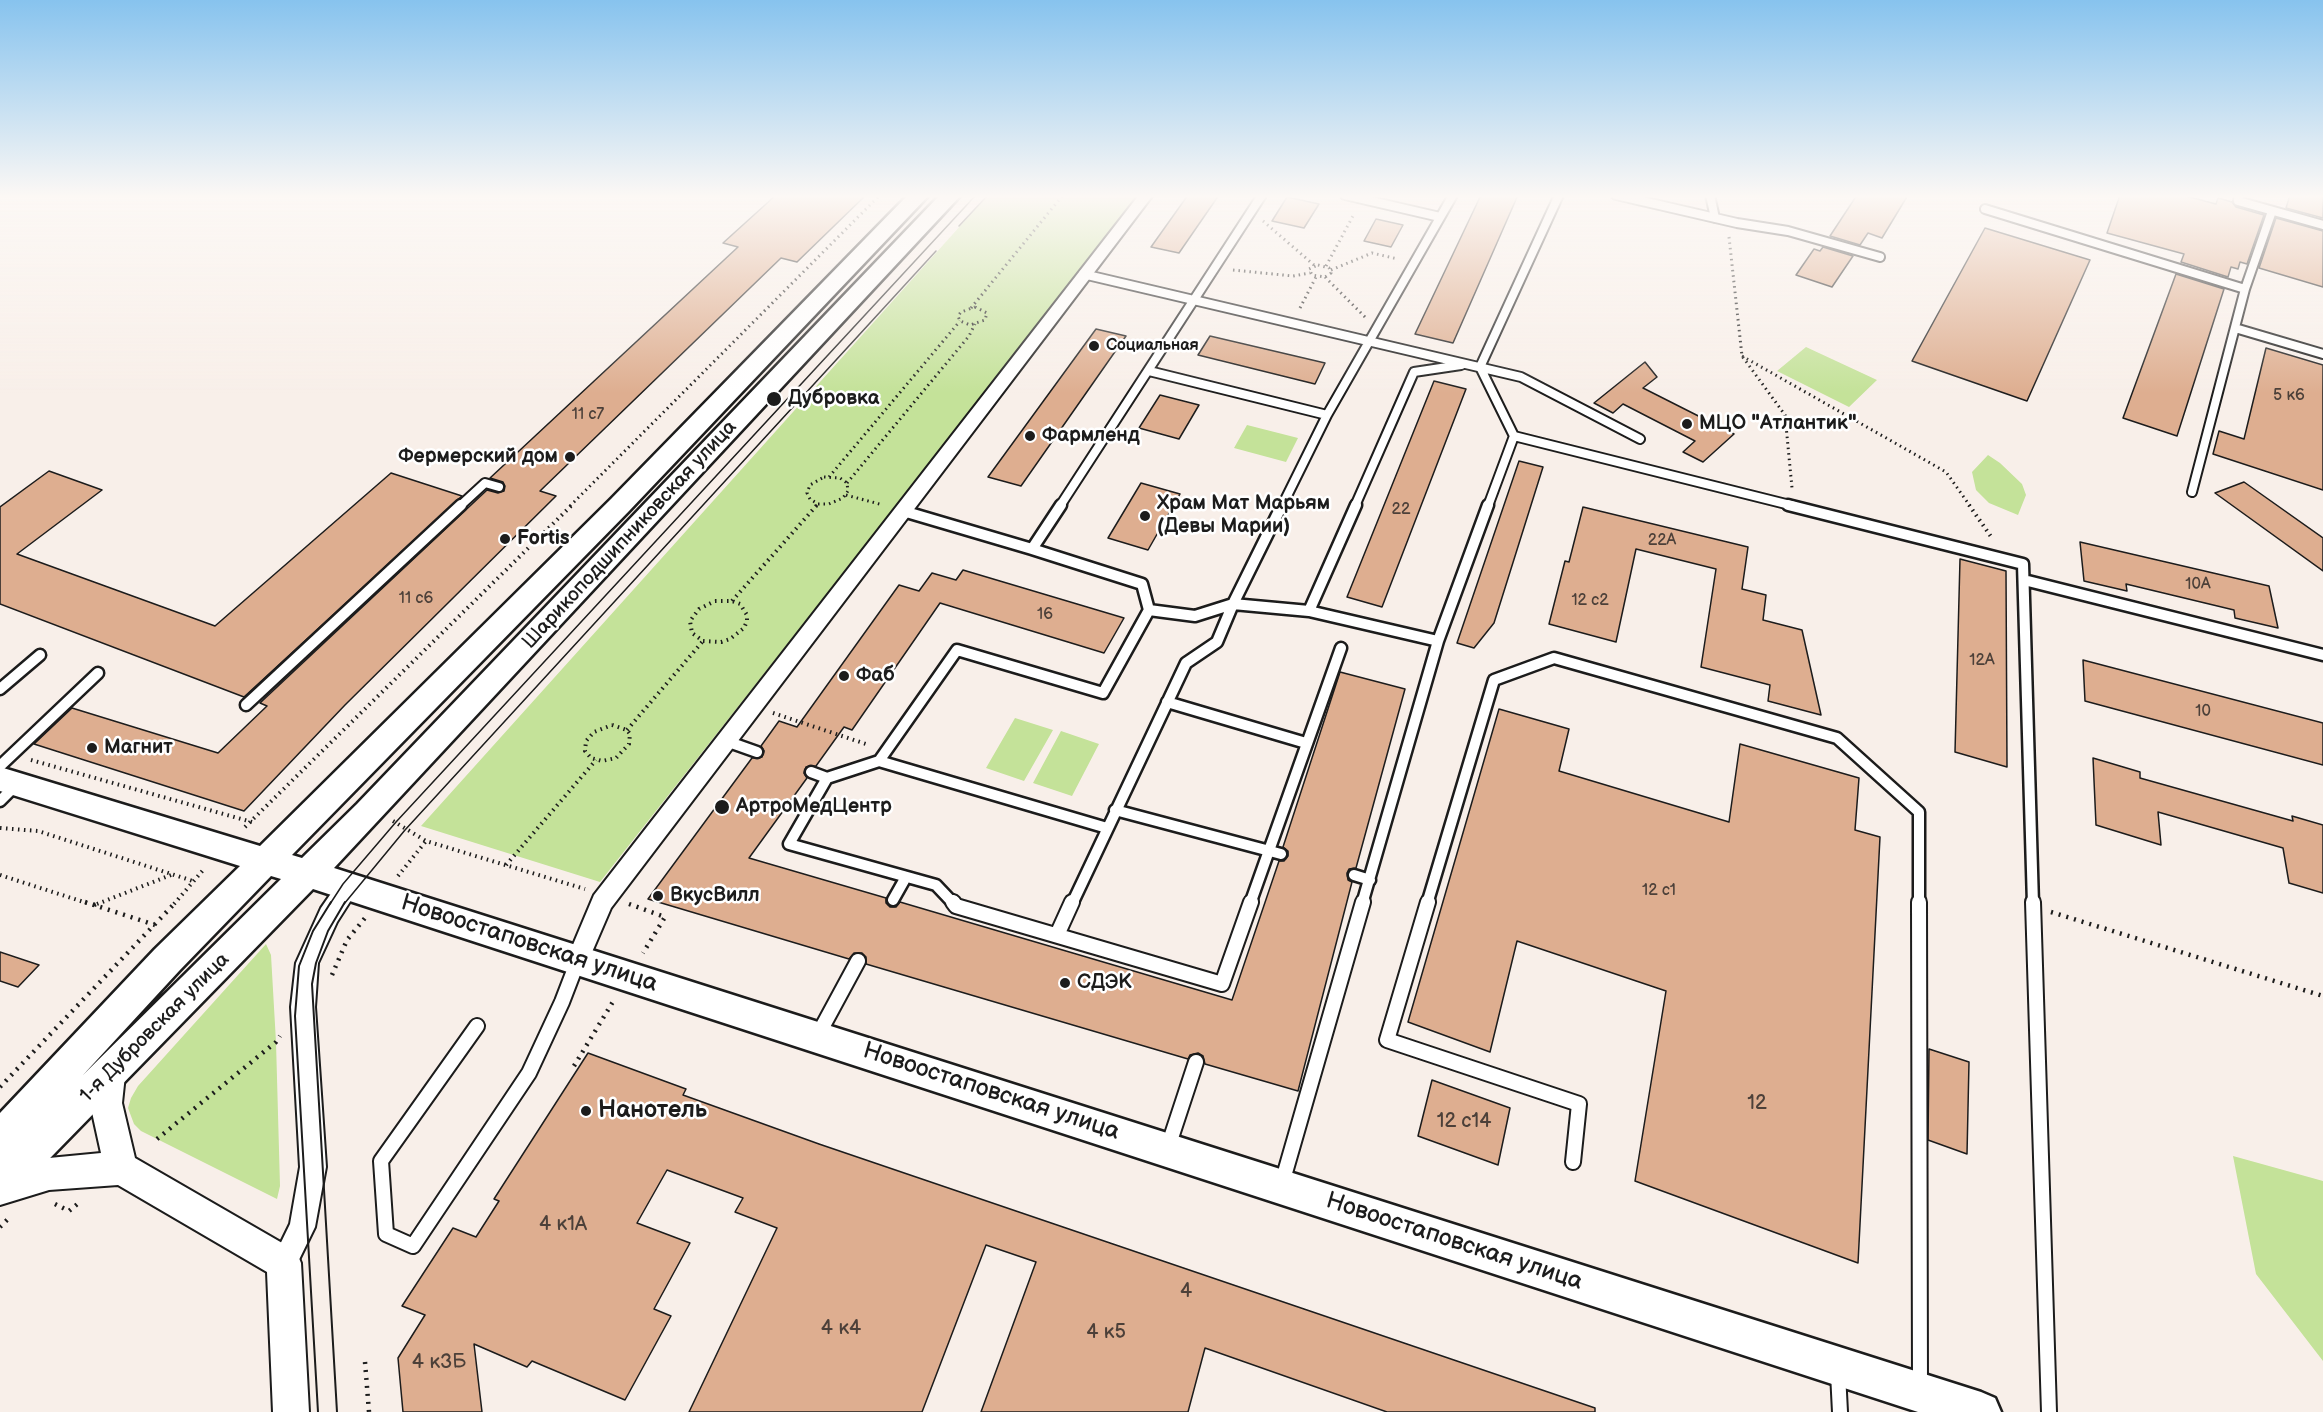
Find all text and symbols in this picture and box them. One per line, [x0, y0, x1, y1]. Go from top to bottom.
place label: Социальная [1106, 336, 1199, 356]
marker: Социальная [1087, 339, 1101, 353]
house number: 5 к6 [2273, 386, 2305, 406]
place label: Дубровка [788, 387, 879, 411]
marker: Дубровка [765, 390, 783, 408]
house number: 11 с7 [572, 405, 604, 425]
place label: МЦО "Атлантик" [1699, 412, 1857, 436]
street label: Шарикоподшипниковская улица [518, 416, 742, 654]
marker: МЦО "Атлантик" [1680, 417, 1694, 431]
place label: Фармленд [1042, 424, 1140, 448]
marker: Фармленд [1023, 429, 1037, 443]
place label: Фермерский дом [398, 445, 558, 469]
marker: Фермерский дом [563, 450, 577, 464]
place label: Храм Мат Марьям (Девы Марии) [1157, 492, 1330, 539]
house number: 22 [1392, 500, 1410, 520]
marker: Храм Мат Марьям (Девы Марии) [1138, 509, 1152, 523]
place label: Fortis [517, 527, 570, 551]
house number: 22А [1648, 531, 1676, 551]
marker: Fortis [498, 532, 512, 546]
house number: 10А [2185, 575, 2211, 595]
house number: 11 с6 [399, 589, 433, 609]
house number: 12 с2 [1571, 591, 1609, 611]
house number: 16 [1037, 605, 1053, 625]
house number: 12А [1969, 651, 1995, 671]
place label: Фаб [856, 664, 895, 688]
marker: Фаб [837, 669, 851, 683]
house number: 10 [2195, 702, 2211, 722]
place label: Магнит [104, 736, 173, 760]
marker: Магнит [85, 741, 99, 755]
place label: АртроМедЦентр [736, 795, 892, 819]
marker: АртроМедЦентр [713, 798, 731, 816]
house number: 12 с1 [1642, 881, 1676, 901]
place label: ВкусВилл [670, 884, 760, 908]
street label: Новоостаповская улица [397, 889, 661, 999]
marker: ВкусВилл [651, 889, 665, 903]
street label: 1-я Дубровская улица [75, 948, 235, 1108]
place label: СДЭК [1077, 971, 1132, 995]
marker: СДЭК [1058, 976, 1072, 990]
street label: Новоостаповская улица [859, 1037, 1123, 1147]
house number: 12 [1747, 1092, 1767, 1116]
place label: Нанотель [598, 1097, 707, 1125]
marker: Нанотель [579, 1104, 593, 1118]
house number: 12 с14 [1437, 1110, 1491, 1134]
street label: Новоостаповская улица [1322, 1187, 1586, 1297]
house number: 4 к1А [539, 1213, 587, 1237]
house number: 4 [1180, 1280, 1192, 1304]
house number: 4 к4 [821, 1317, 861, 1341]
house number: 4 к5 [1086, 1321, 1126, 1345]
house number: 4 к3Б [412, 1351, 466, 1375]

